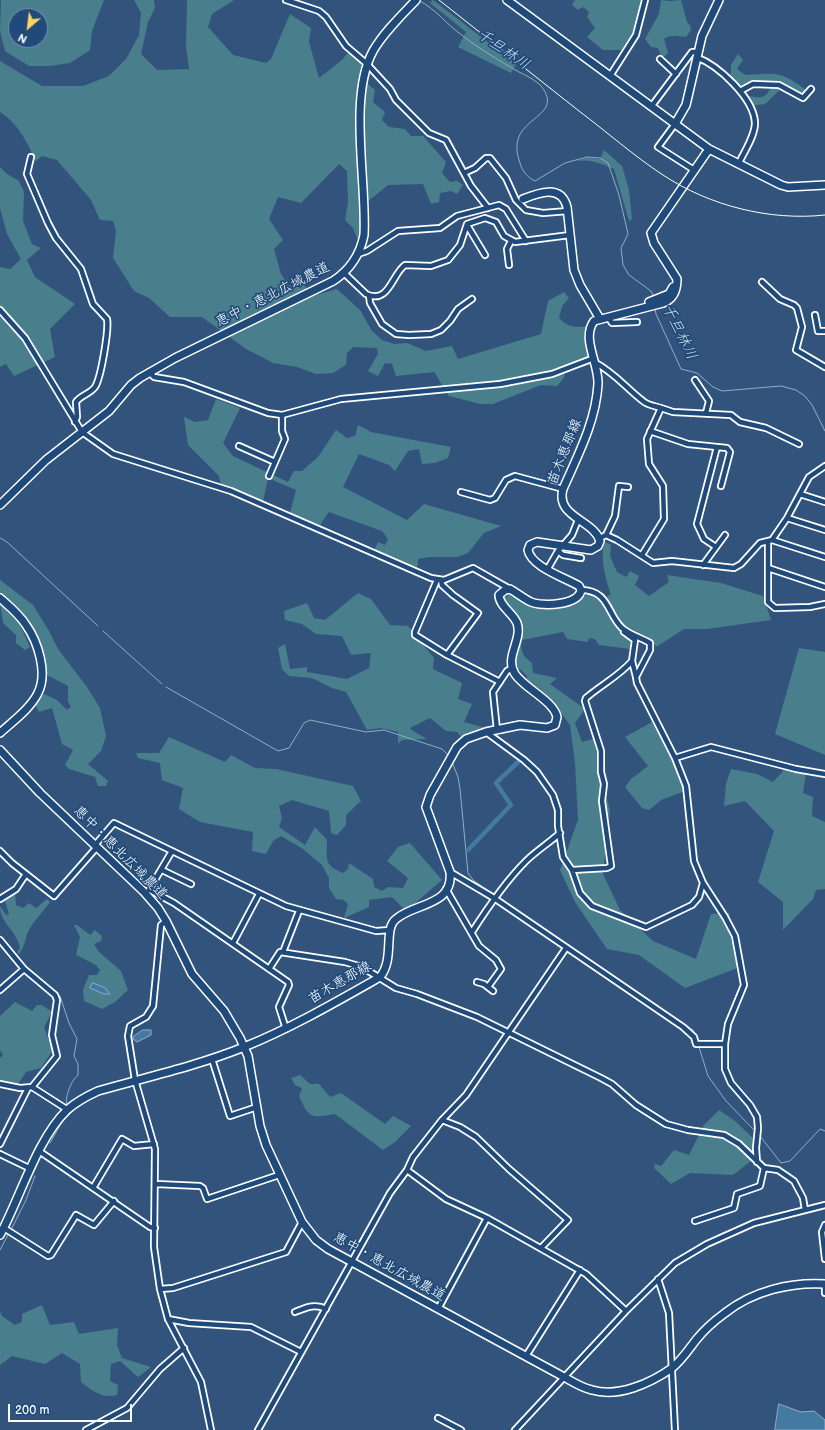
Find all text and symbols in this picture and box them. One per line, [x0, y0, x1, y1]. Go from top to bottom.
north arrow [8, 8, 48, 48]
water label: 千旦林川 [473, 26, 533, 74]
text: N [16, 30, 29, 46]
street label: 恵中・恵北広域農道 [213, 259, 333, 331]
water label: 千旦林川 [658, 301, 700, 363]
street label: 苗木恵那線 [544, 416, 586, 488]
street label: 恵中・恵北広域農道 [70, 803, 170, 903]
street label: 苗木恵那線 [305, 958, 375, 1008]
street label: 恵中・恵北広域農道 [330, 1229, 448, 1305]
scale bar [10, 1396, 134, 1422]
text: 200 m [15, 1403, 49, 1418]

